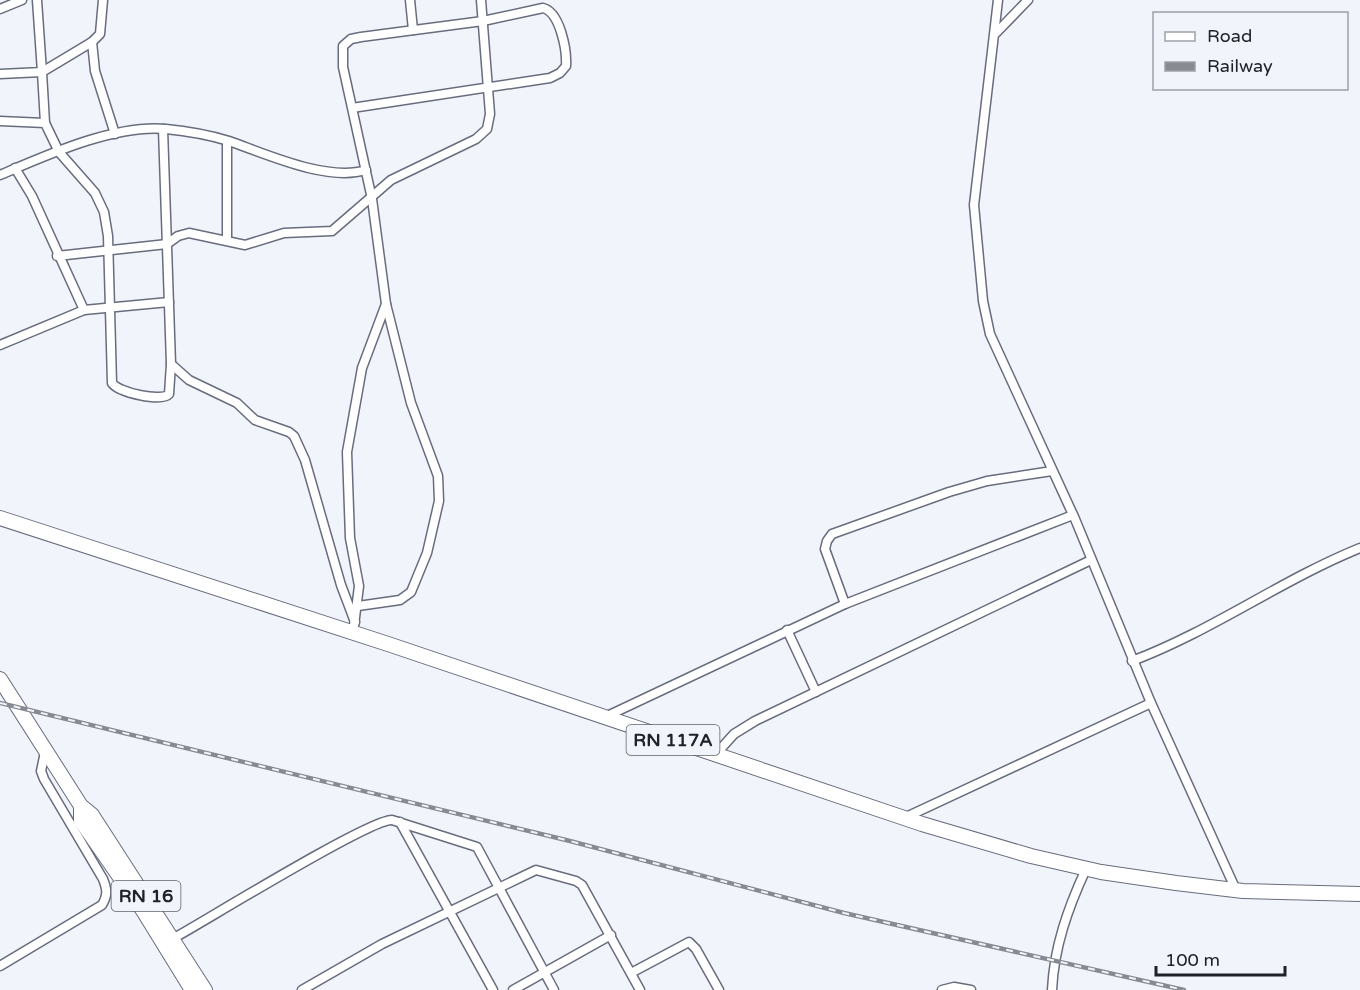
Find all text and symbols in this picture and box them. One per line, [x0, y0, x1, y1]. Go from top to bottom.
legend [1153, 12, 1348, 90]
text: Road [1207, 25, 1252, 47]
text: Railway [1207, 55, 1273, 77]
road number: RN 117A [626, 725, 720, 755]
road number: RN 16 [112, 881, 180, 911]
scale bar [1156, 939, 1285, 977]
text: 100 m [1165, 949, 1220, 971]

